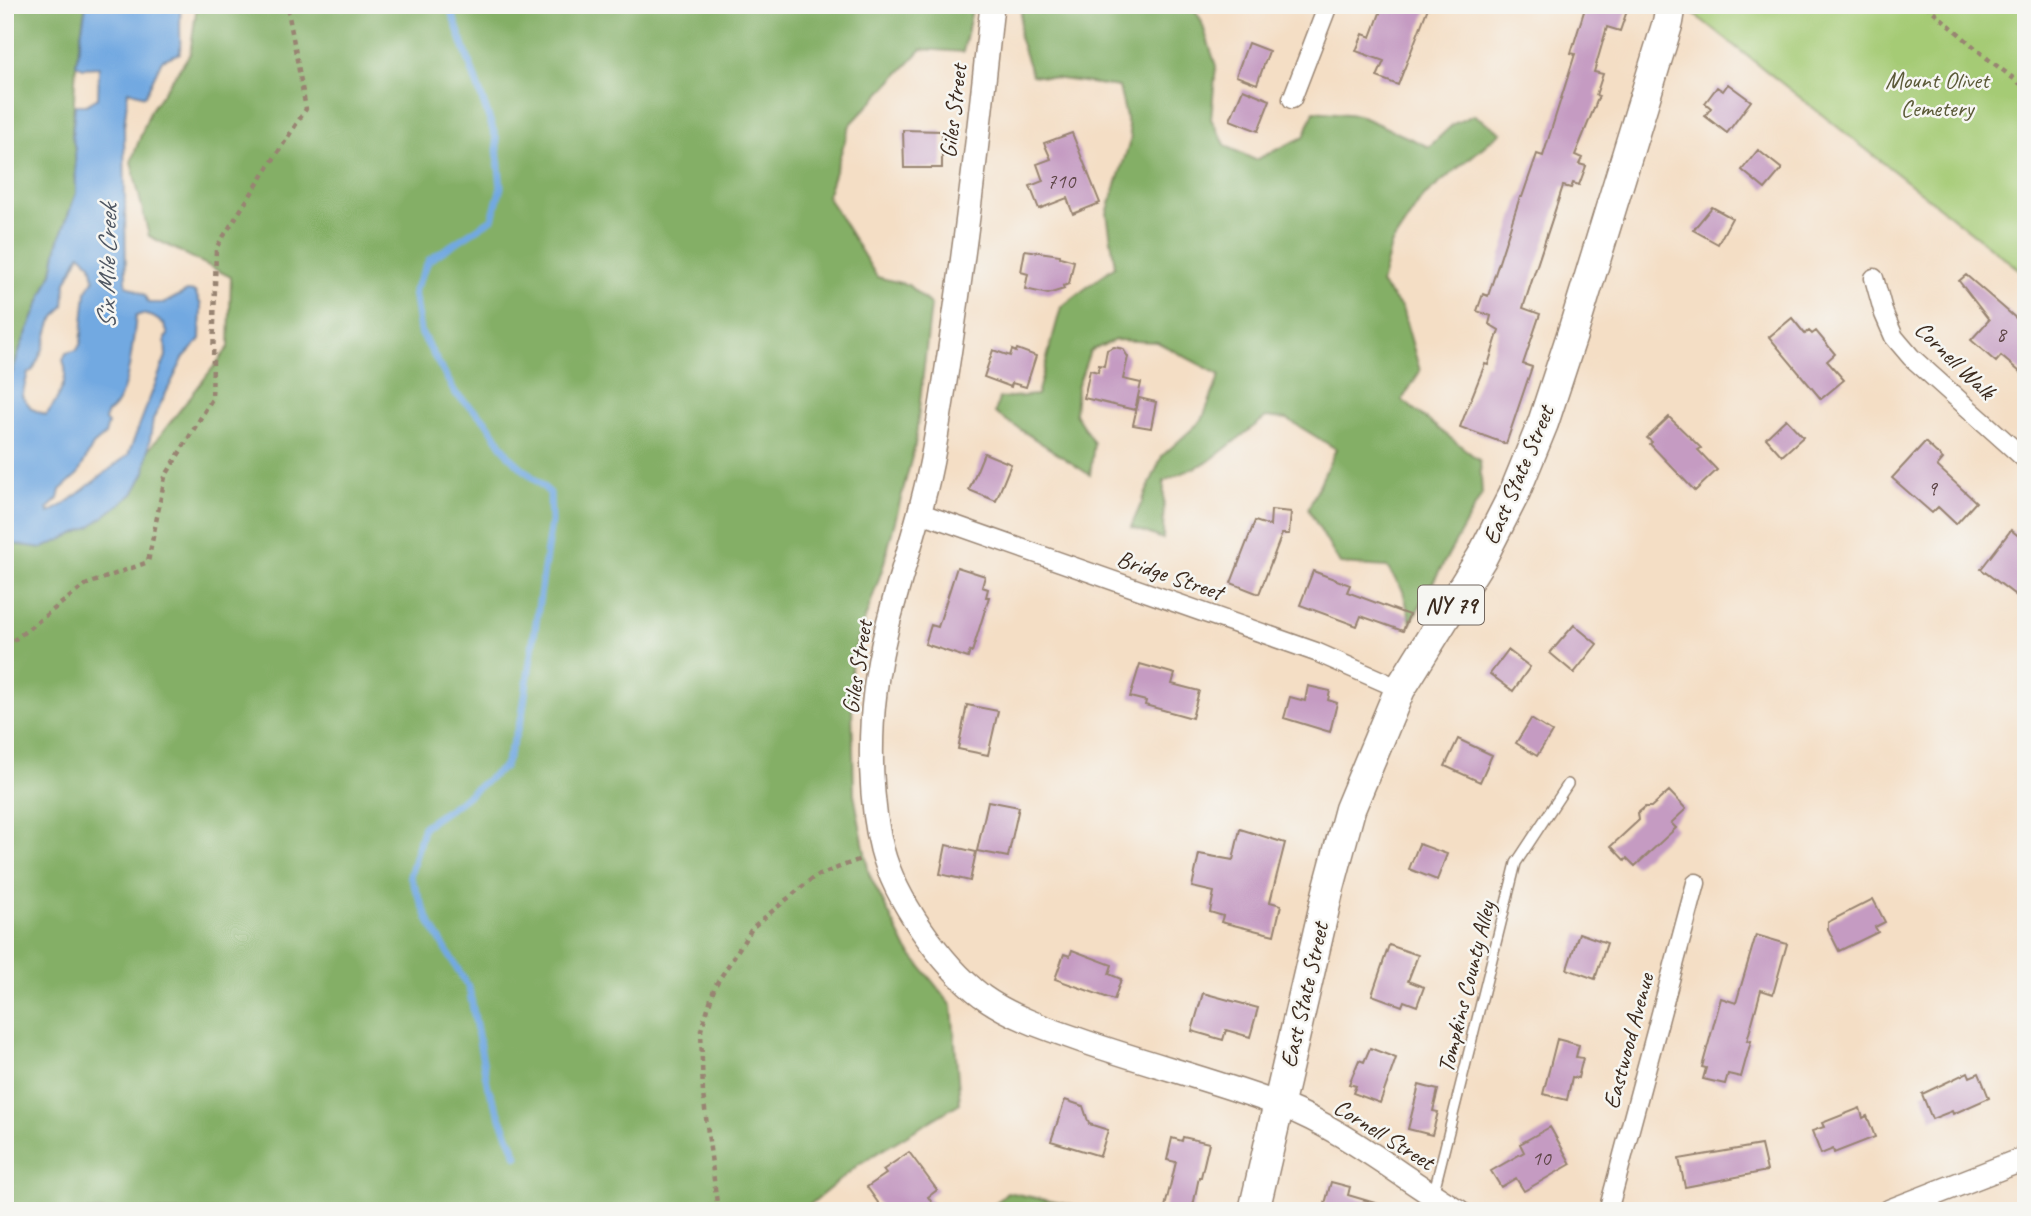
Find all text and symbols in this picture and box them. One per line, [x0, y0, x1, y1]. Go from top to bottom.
street label: Giles Street [932, 60, 974, 160]
park label: Mount Olivet Cemetery [1885, 65, 1991, 123]
house number: 710 [1047, 168, 1077, 194]
water label: Six Mile Creek [89, 200, 125, 329]
street label: Cornell Walk [1908, 314, 2003, 407]
house number: 8 [1996, 321, 2008, 347]
street label: East State Street [1475, 399, 1561, 549]
house number: 9 [1927, 475, 1938, 501]
street label: Bridge Street [1113, 543, 1230, 608]
road number: NY 79 [1418, 586, 1484, 624]
street label: Giles Street [835, 616, 879, 716]
street label: Tompkins County Alley [1430, 897, 1502, 1076]
street label: East State Street [1273, 918, 1336, 1070]
street label: Eastwood Avenue [1595, 968, 1661, 1112]
street label: Cornell Street [1328, 1091, 1441, 1178]
house number: 10 [1532, 1145, 1552, 1171]

